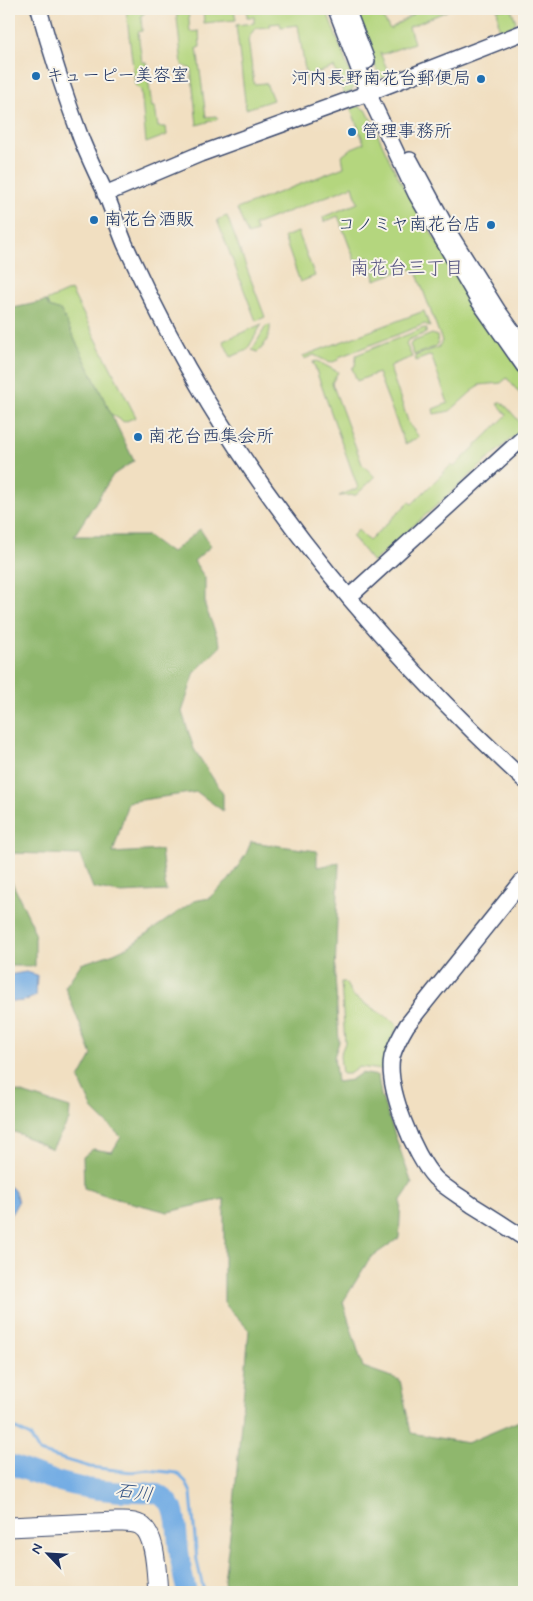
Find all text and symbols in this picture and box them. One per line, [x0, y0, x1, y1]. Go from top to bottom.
place label: キューピー美容室 [46, 64, 189, 88]
place label: 河内長野南花台郵便局 [291, 67, 471, 91]
marker: キューピー美容室 [30, 70, 42, 82]
marker: 河内長野南花台郵便局 [475, 73, 487, 85]
place label: 管理事務所 [362, 120, 452, 144]
marker: 管理事務所 [346, 126, 358, 138]
place label: 南花台酒販 [104, 208, 194, 232]
place label: コノミヤ南花台店 [337, 213, 481, 237]
marker: 南花台酒販 [88, 214, 100, 226]
marker: コノミヤ南花台店 [485, 219, 497, 231]
district label: 南花台三丁目 [350, 256, 464, 281]
place label: 南花台西集会所 [148, 425, 274, 449]
marker: 南花台西集会所 [132, 431, 144, 443]
water label: 石川 [113, 1478, 155, 1508]
north arrow [22, 1528, 72, 1578]
text: N [27, 1541, 47, 1557]

